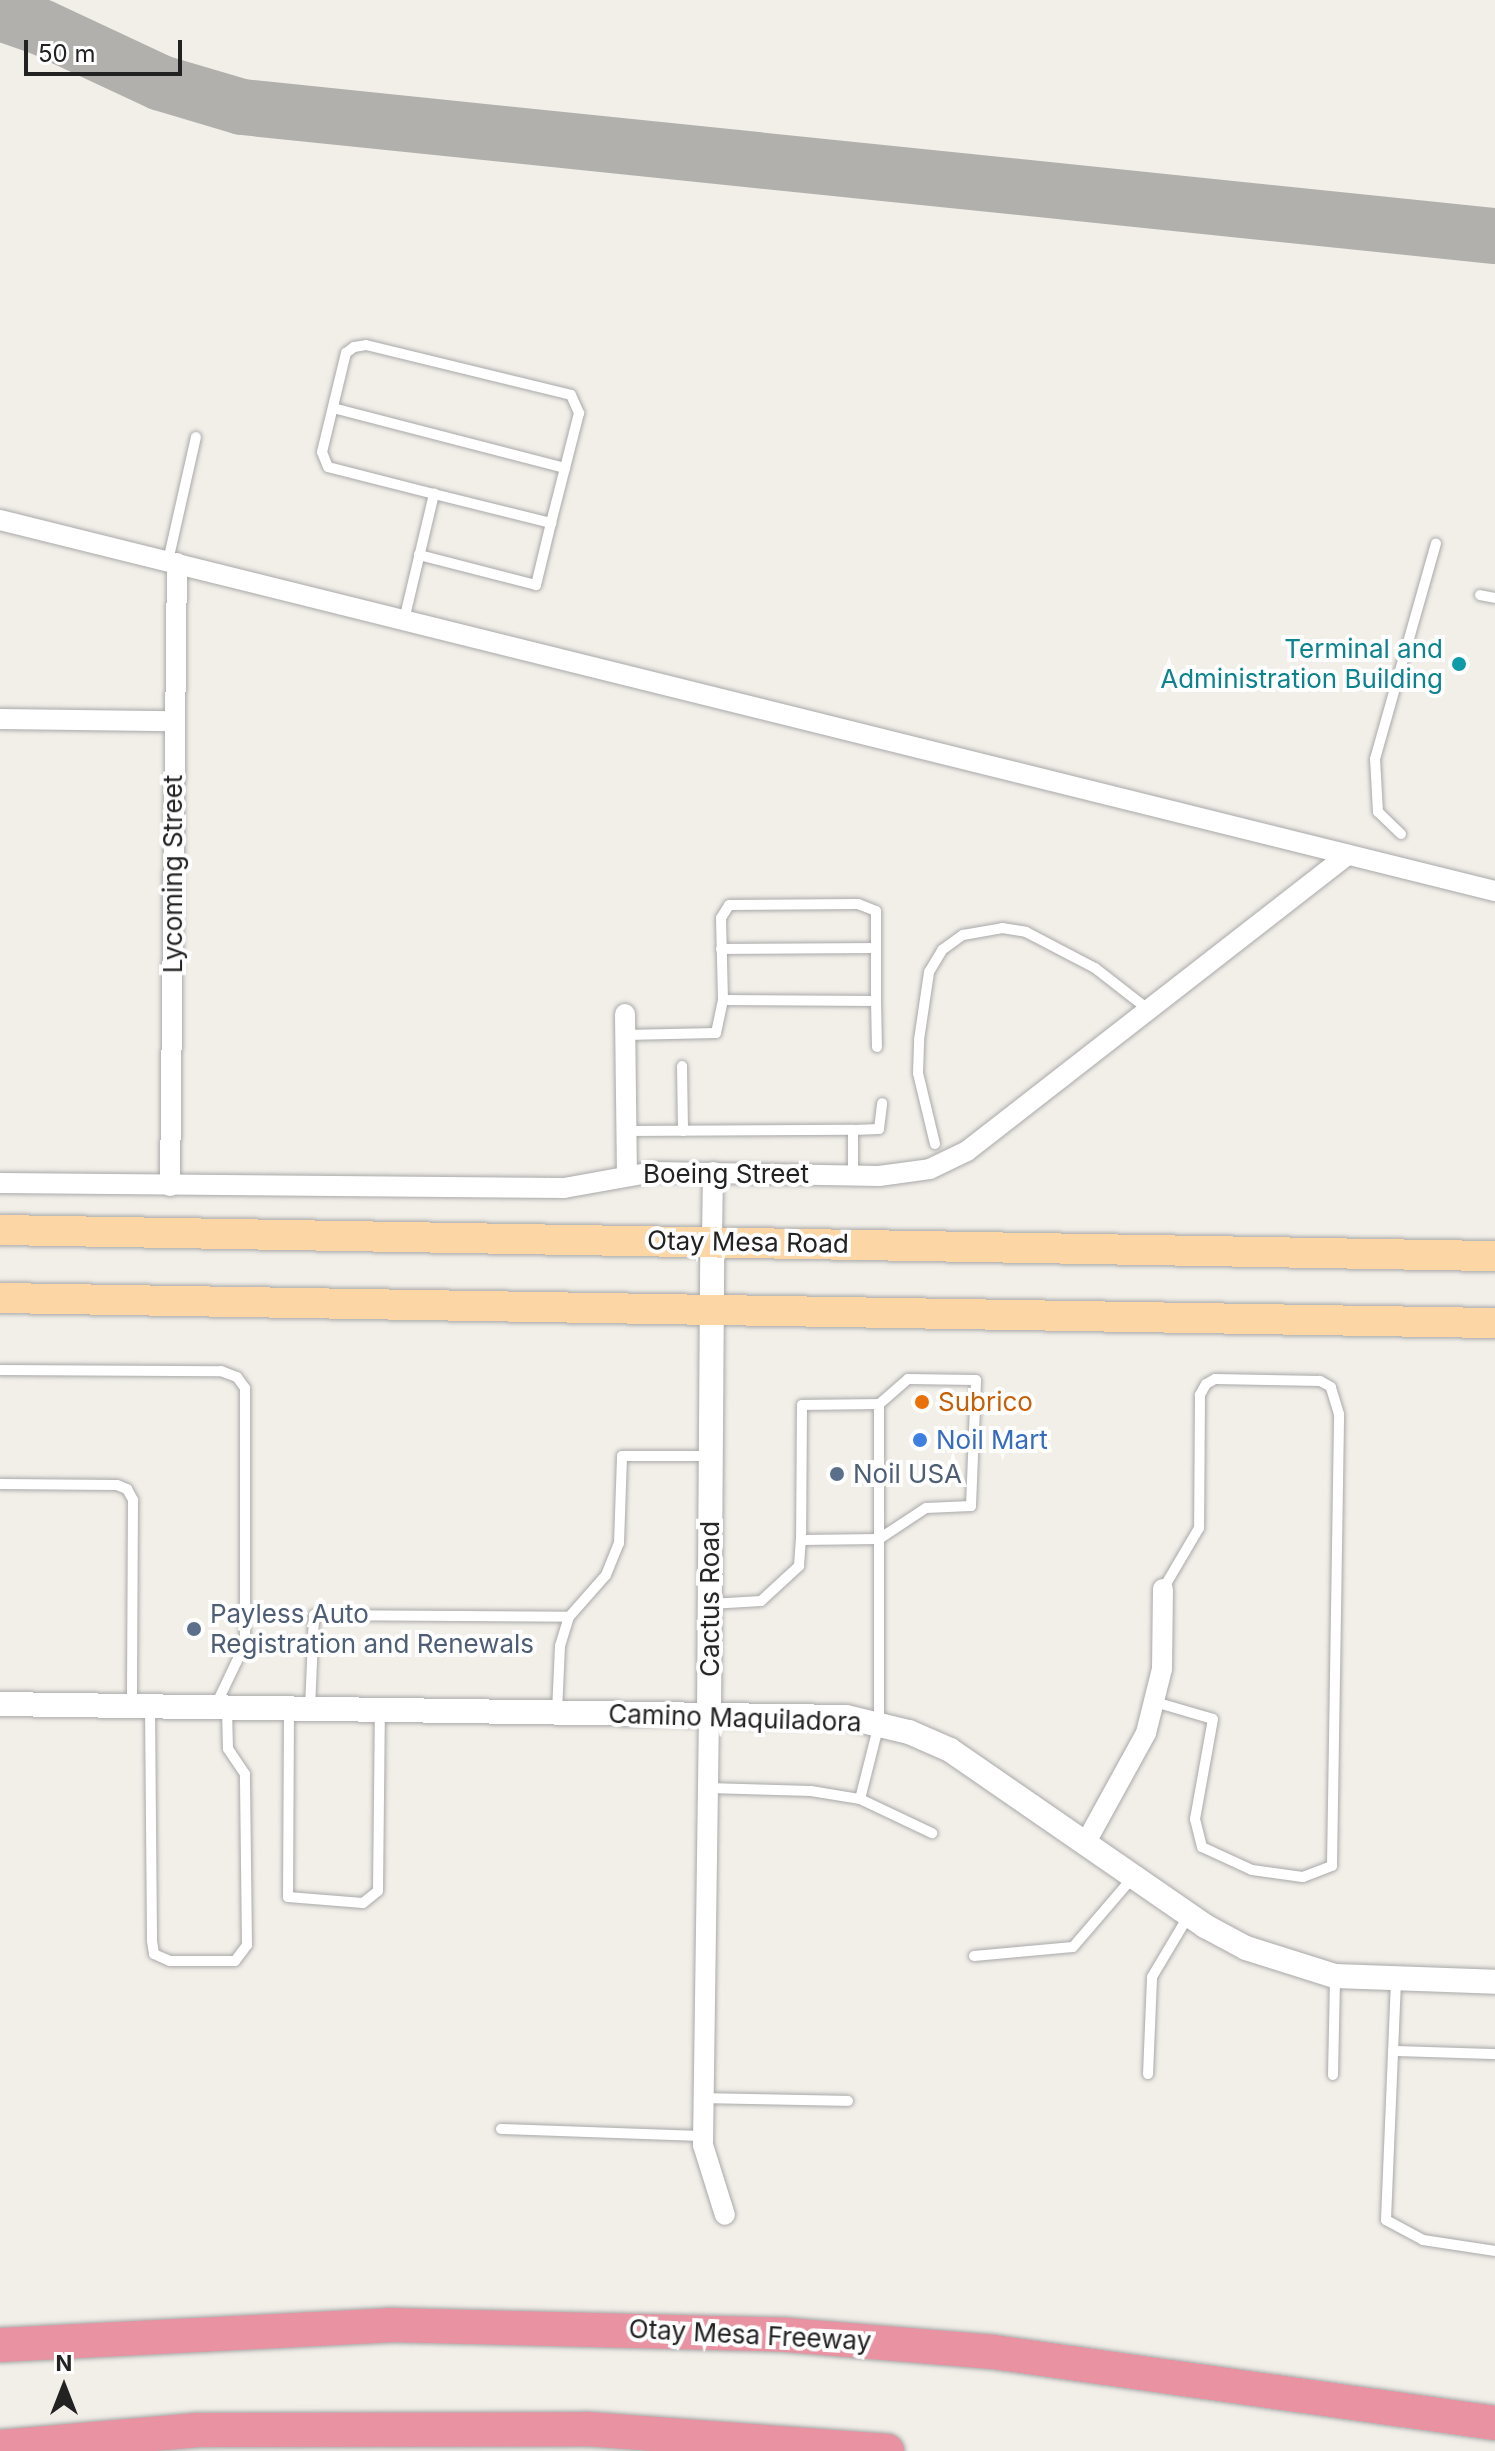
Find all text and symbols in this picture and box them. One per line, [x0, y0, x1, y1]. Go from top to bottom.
scale bar [28, 24, 186, 74]
text: 50 m [38, 39, 96, 68]
place label: Terminal and Administration Building [1160, 633, 1443, 694]
marker: Terminal and Administration Building [1450, 655, 1468, 673]
street label: Lycoming Street [157, 775, 189, 973]
street label: Boeing Street [643, 1158, 809, 1190]
street label: Otay Mesa Road [647, 1225, 849, 1259]
place label: Subrico [938, 1386, 1033, 1418]
marker: Subrico [913, 1393, 931, 1411]
place label: Noil Mart [936, 1424, 1048, 1456]
marker: Noil Mart [911, 1431, 929, 1449]
place label: Noil USA [853, 1458, 962, 1490]
marker: Noil USA [828, 1465, 846, 1483]
street label: Cactus Road [694, 1521, 726, 1677]
place label: Payless Auto Registration and Renewals [210, 1598, 534, 1660]
marker: Payless Auto Registration and Renewals [185, 1620, 203, 1638]
street label: Camino Maquiladora [608, 1698, 862, 1738]
street label: Otay Mesa Freeway [628, 2313, 872, 2357]
north arrow [24, 2347, 104, 2427]
text: N [56, 2350, 72, 2376]

